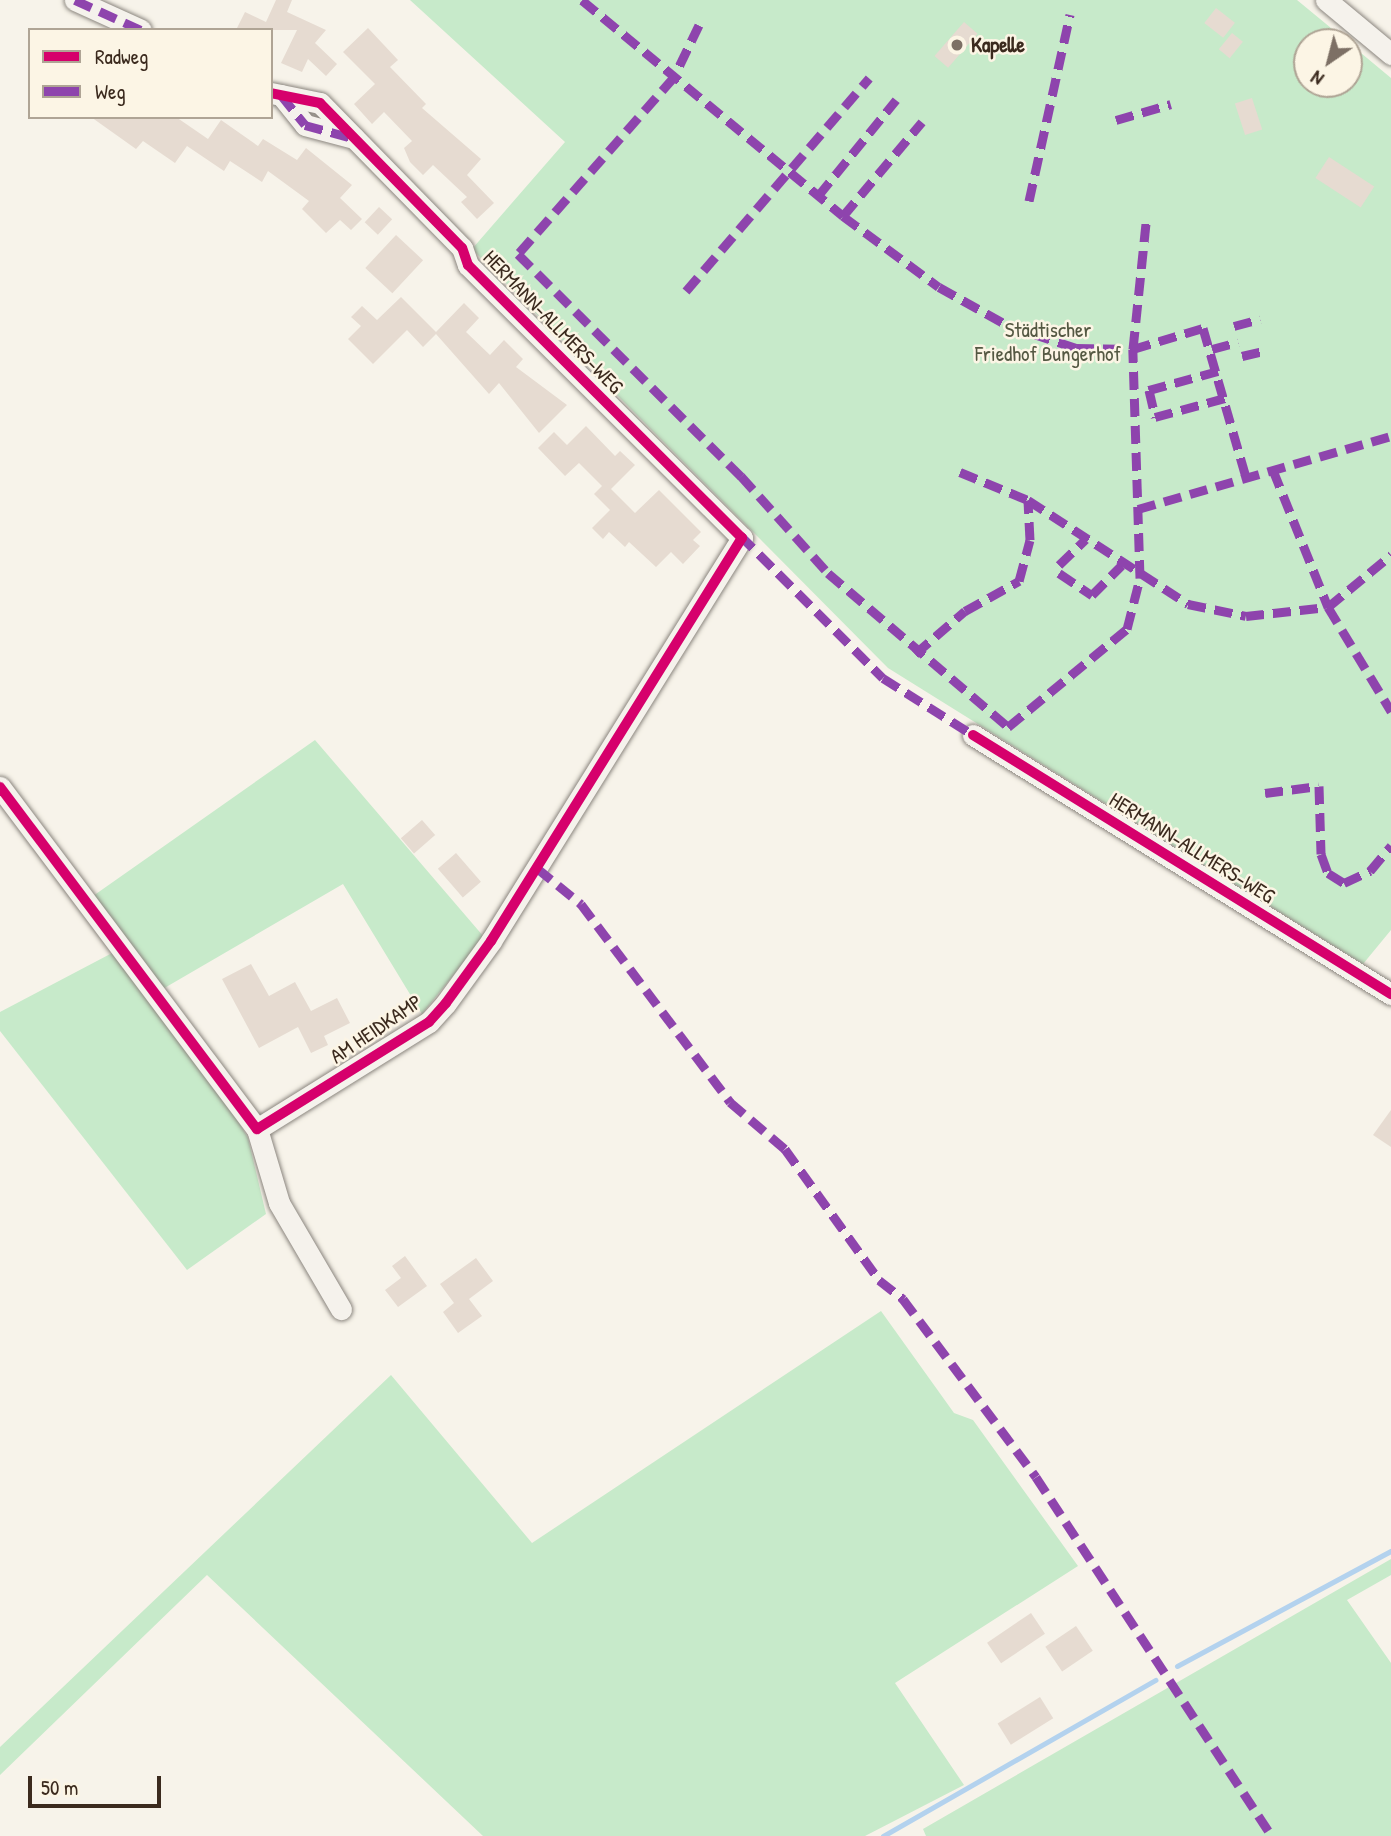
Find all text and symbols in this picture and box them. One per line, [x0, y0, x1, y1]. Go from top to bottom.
legend [28, 28, 273, 119]
north arrow [1293, 28, 1363, 98]
place label: Kapelle [971, 32, 1025, 58]
marker: Kapelle [949, 37, 965, 53]
text: Radweg [95, 42, 148, 71]
text: N [1306, 65, 1329, 92]
text: Weg [95, 77, 126, 106]
street label: HERMANN-ALLMERS-WEG [478, 245, 628, 399]
park label: Städtischer Friedhof Bungerhof [975, 317, 1121, 367]
street label: HERMANN-ALLMERS-WEG [1105, 787, 1279, 909]
street label: AM HEIDKAMP [325, 989, 427, 1069]
scale bar [32, 1762, 164, 1806]
text: 50 m [41, 1773, 78, 1802]

